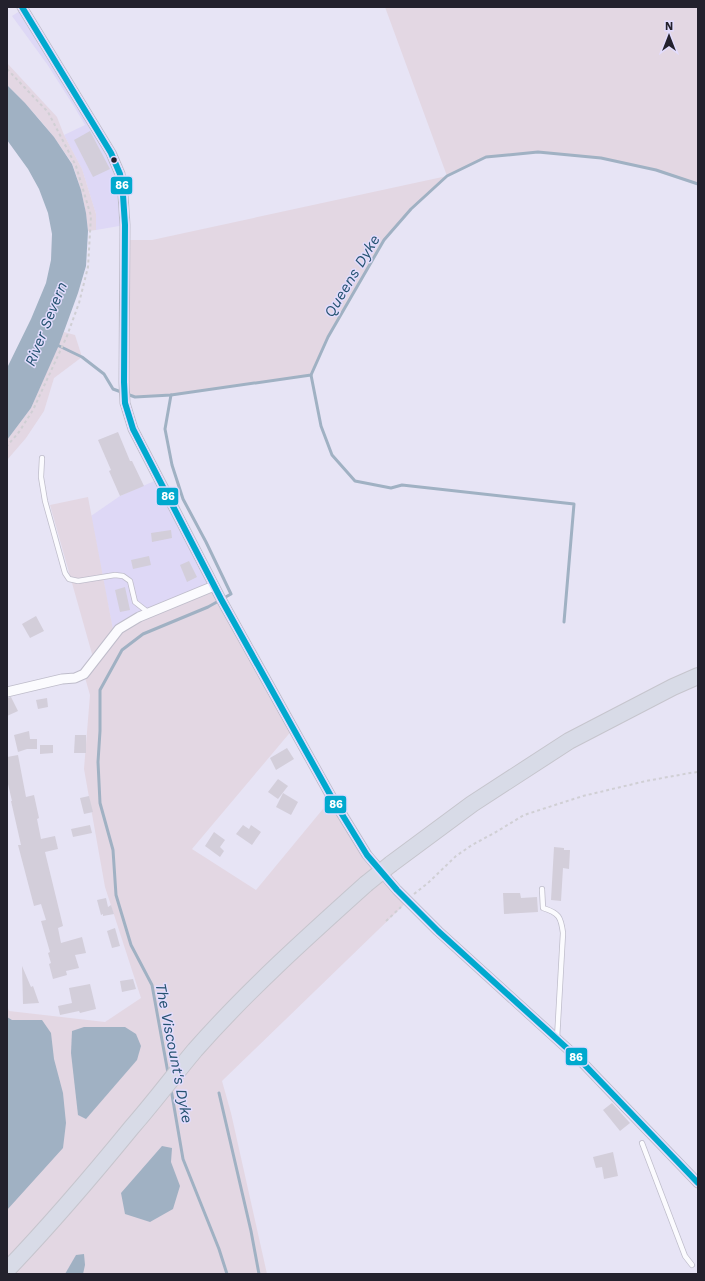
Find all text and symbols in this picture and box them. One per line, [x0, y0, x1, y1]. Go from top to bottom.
north arrow [649, 16, 689, 56]
text: N [665, 20, 673, 33]
unlabelled marker [109, 155, 119, 165]
line badge: 86 [110, 176, 133, 195]
text: 86 [115, 179, 129, 192]
water label: Queens Dyke [320, 231, 384, 321]
water label: River Severn [21, 279, 71, 369]
line badge: 86 [156, 487, 179, 506]
text: 86 [161, 490, 175, 503]
line badge: 86 [324, 795, 347, 814]
text: 86 [329, 798, 343, 811]
water label: The Viscount's Dyke [152, 981, 196, 1125]
line badge: 86 [565, 1047, 588, 1066]
text: 86 [569, 1051, 583, 1064]

